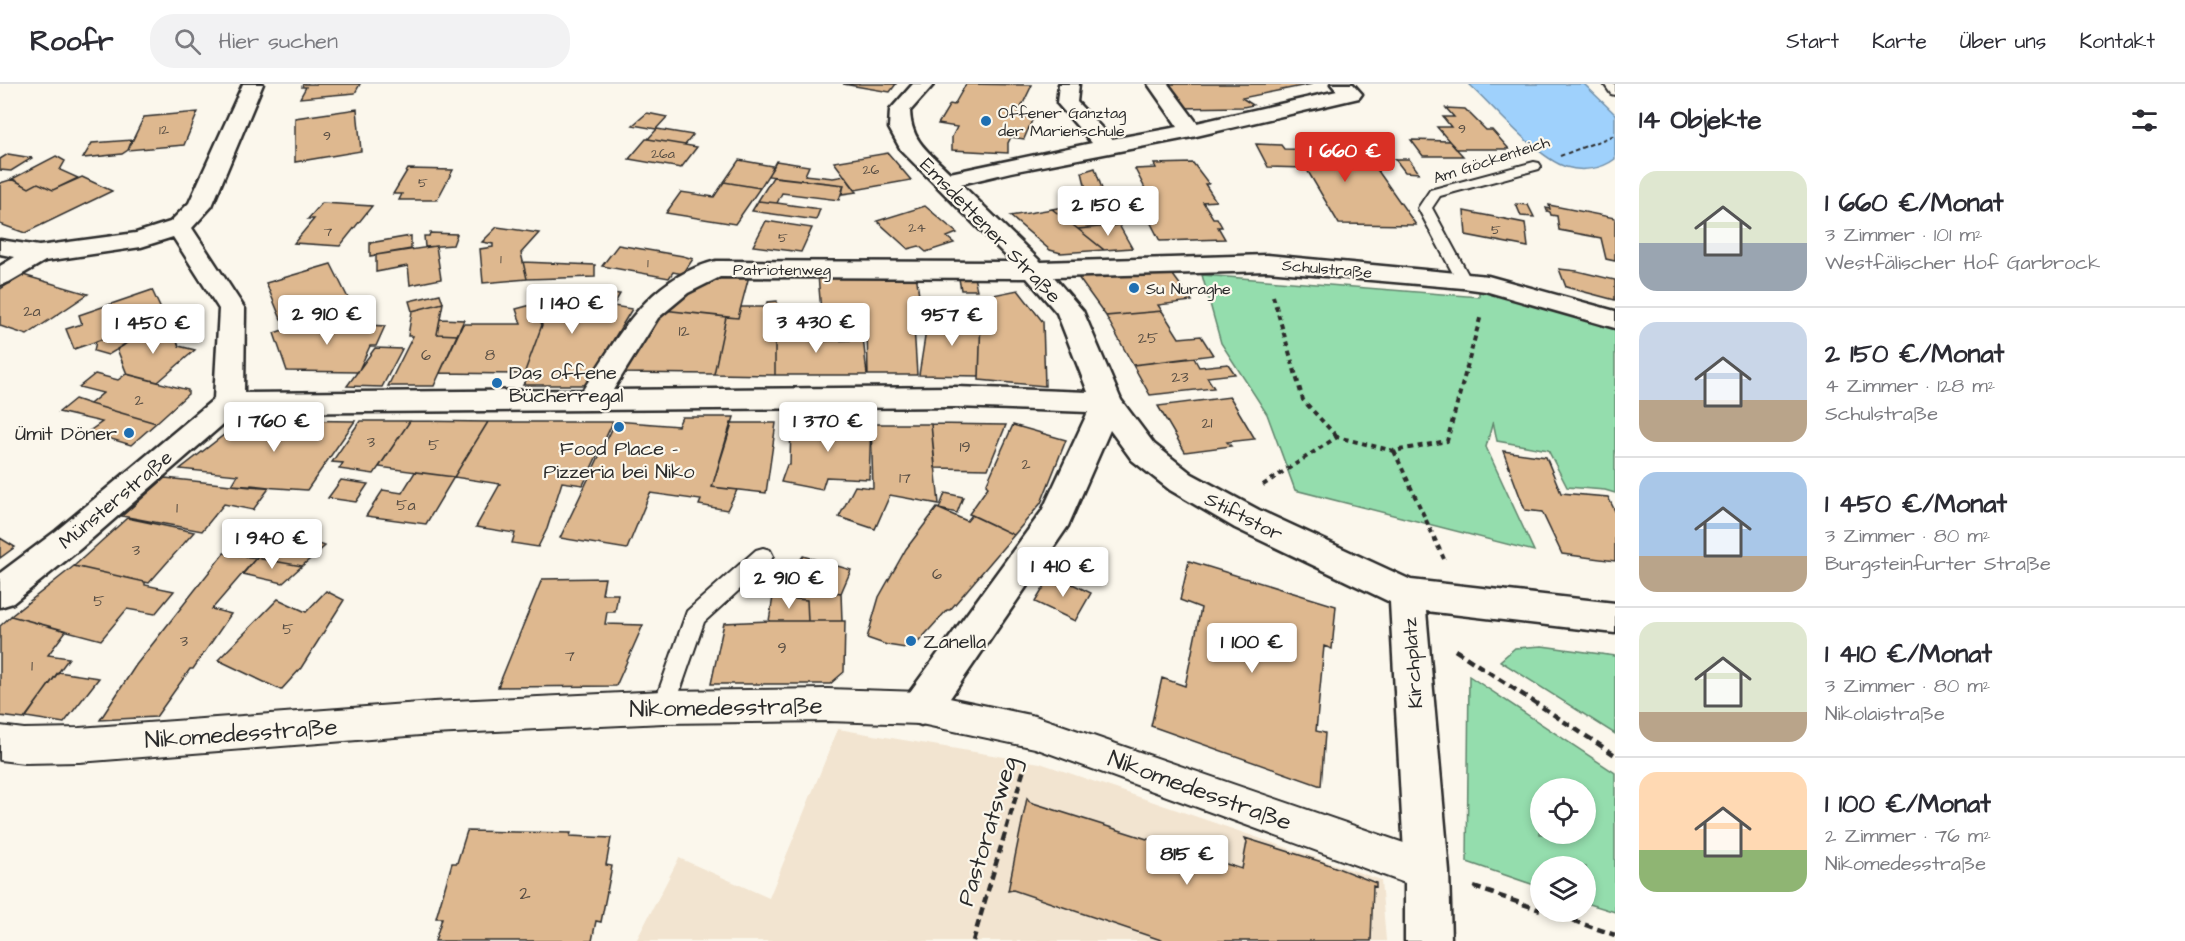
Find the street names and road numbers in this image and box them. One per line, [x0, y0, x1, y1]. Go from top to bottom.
street label: Am Göckenteich [1430, 131, 1553, 189]
street label: Emsdettener Straße [913, 152, 1067, 310]
street label: Schulstraße [1281, 254, 1373, 284]
street label: Patriotenweg [733, 259, 831, 282]
street label: Münsterstraße [53, 444, 179, 556]
street label: Stiftstor [1200, 485, 1287, 549]
street label: Kirchplatz [1396, 616, 1430, 709]
street label: Nikomedesstraße [629, 689, 823, 727]
street label: Nikomedesstraße [144, 710, 339, 758]
street label: Nikomedesstraße [1103, 742, 1296, 840]
street label: Pastoratsweg [949, 752, 1028, 911]

